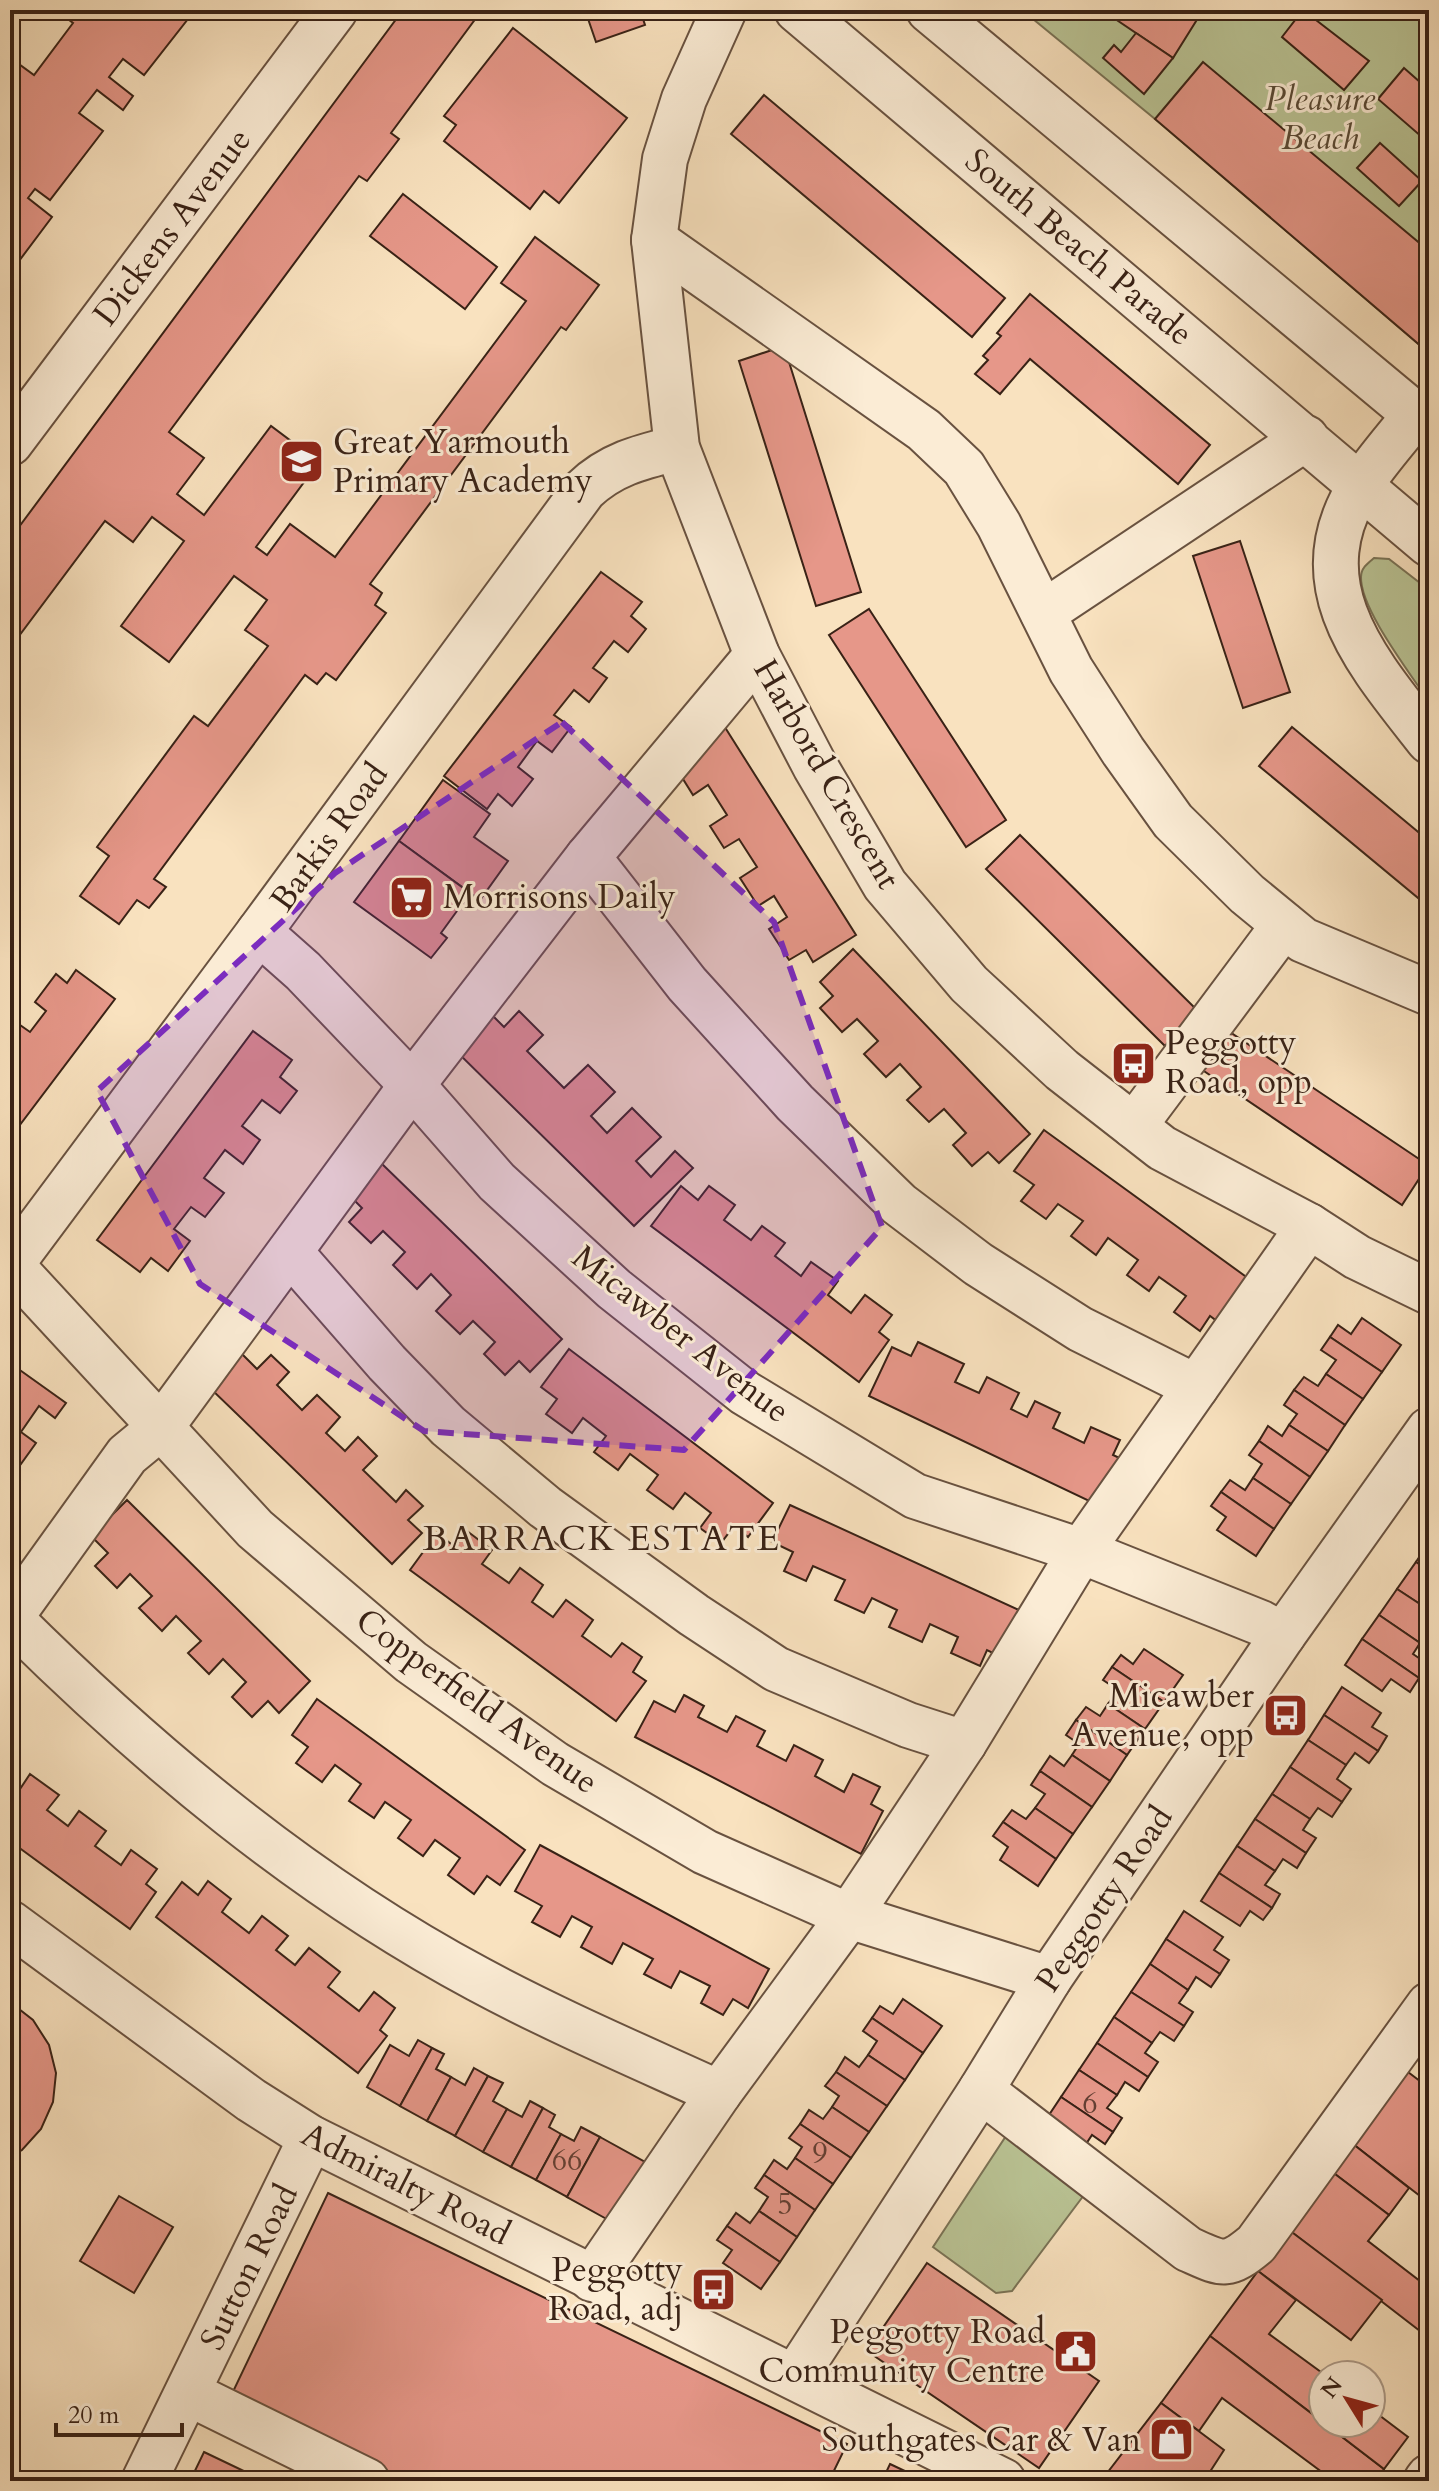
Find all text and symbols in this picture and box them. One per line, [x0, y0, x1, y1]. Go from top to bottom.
park label: Pleasure Beach [1265, 76, 1376, 161]
street label: Dickens Avenue [82, 119, 262, 335]
street label: South Beach Parade [955, 138, 1203, 356]
place label: Great Yarmouth Primary Academy [333, 419, 593, 504]
school or university icon: Great Yarmouth Primary Academy [278, 438, 326, 486]
street label: Harbord Crescent [743, 651, 912, 897]
street label: Barkis Road [259, 753, 399, 921]
supermarket icon: Morrisons Daily [388, 873, 436, 921]
place label: Morrisons Daily [443, 874, 676, 920]
place label: Peggotty Road, opp [1165, 1020, 1312, 1105]
bus stop icon: Peggotty Road, opp [1110, 1039, 1158, 1087]
street label: Micawber Avenue [563, 1234, 799, 1434]
district label: BARRACK ESTATE [423, 1514, 781, 1563]
street label: Copperfield Avenue [347, 1597, 607, 1805]
place label: Micawber Avenue, opp [1071, 1673, 1255, 1758]
bus stop icon: Micawber Avenue, opp [1261, 1692, 1309, 1740]
street label: Peggotty Road [1025, 1797, 1183, 2001]
house number: 6 [1082, 2083, 1098, 2124]
street label: Admiralty Road [294, 2112, 518, 2256]
house number: 9 [812, 2133, 828, 2174]
house number: 66 [552, 2140, 582, 2181]
street label: Sutton Road [189, 2177, 309, 2357]
house number: 5 [777, 2184, 793, 2225]
place label: Peggotty Road, adj [548, 2247, 683, 2332]
bus stop icon: Peggotty Road, adj [690, 2266, 738, 2314]
place label: Peggotty Road Community Centre [758, 2309, 1045, 2394]
public building icon: Peggotty Road Community Centre [1052, 2328, 1100, 2376]
north arrow [1307, 2359, 1387, 2439]
text: N [1314, 2371, 1350, 2404]
scale bar [56, 2387, 182, 2437]
text: 20 m [68, 2399, 120, 2432]
shop icon: Southgates Car & Van [1148, 2416, 1196, 2464]
place label: Southgates Car & Van [821, 2417, 1141, 2463]

